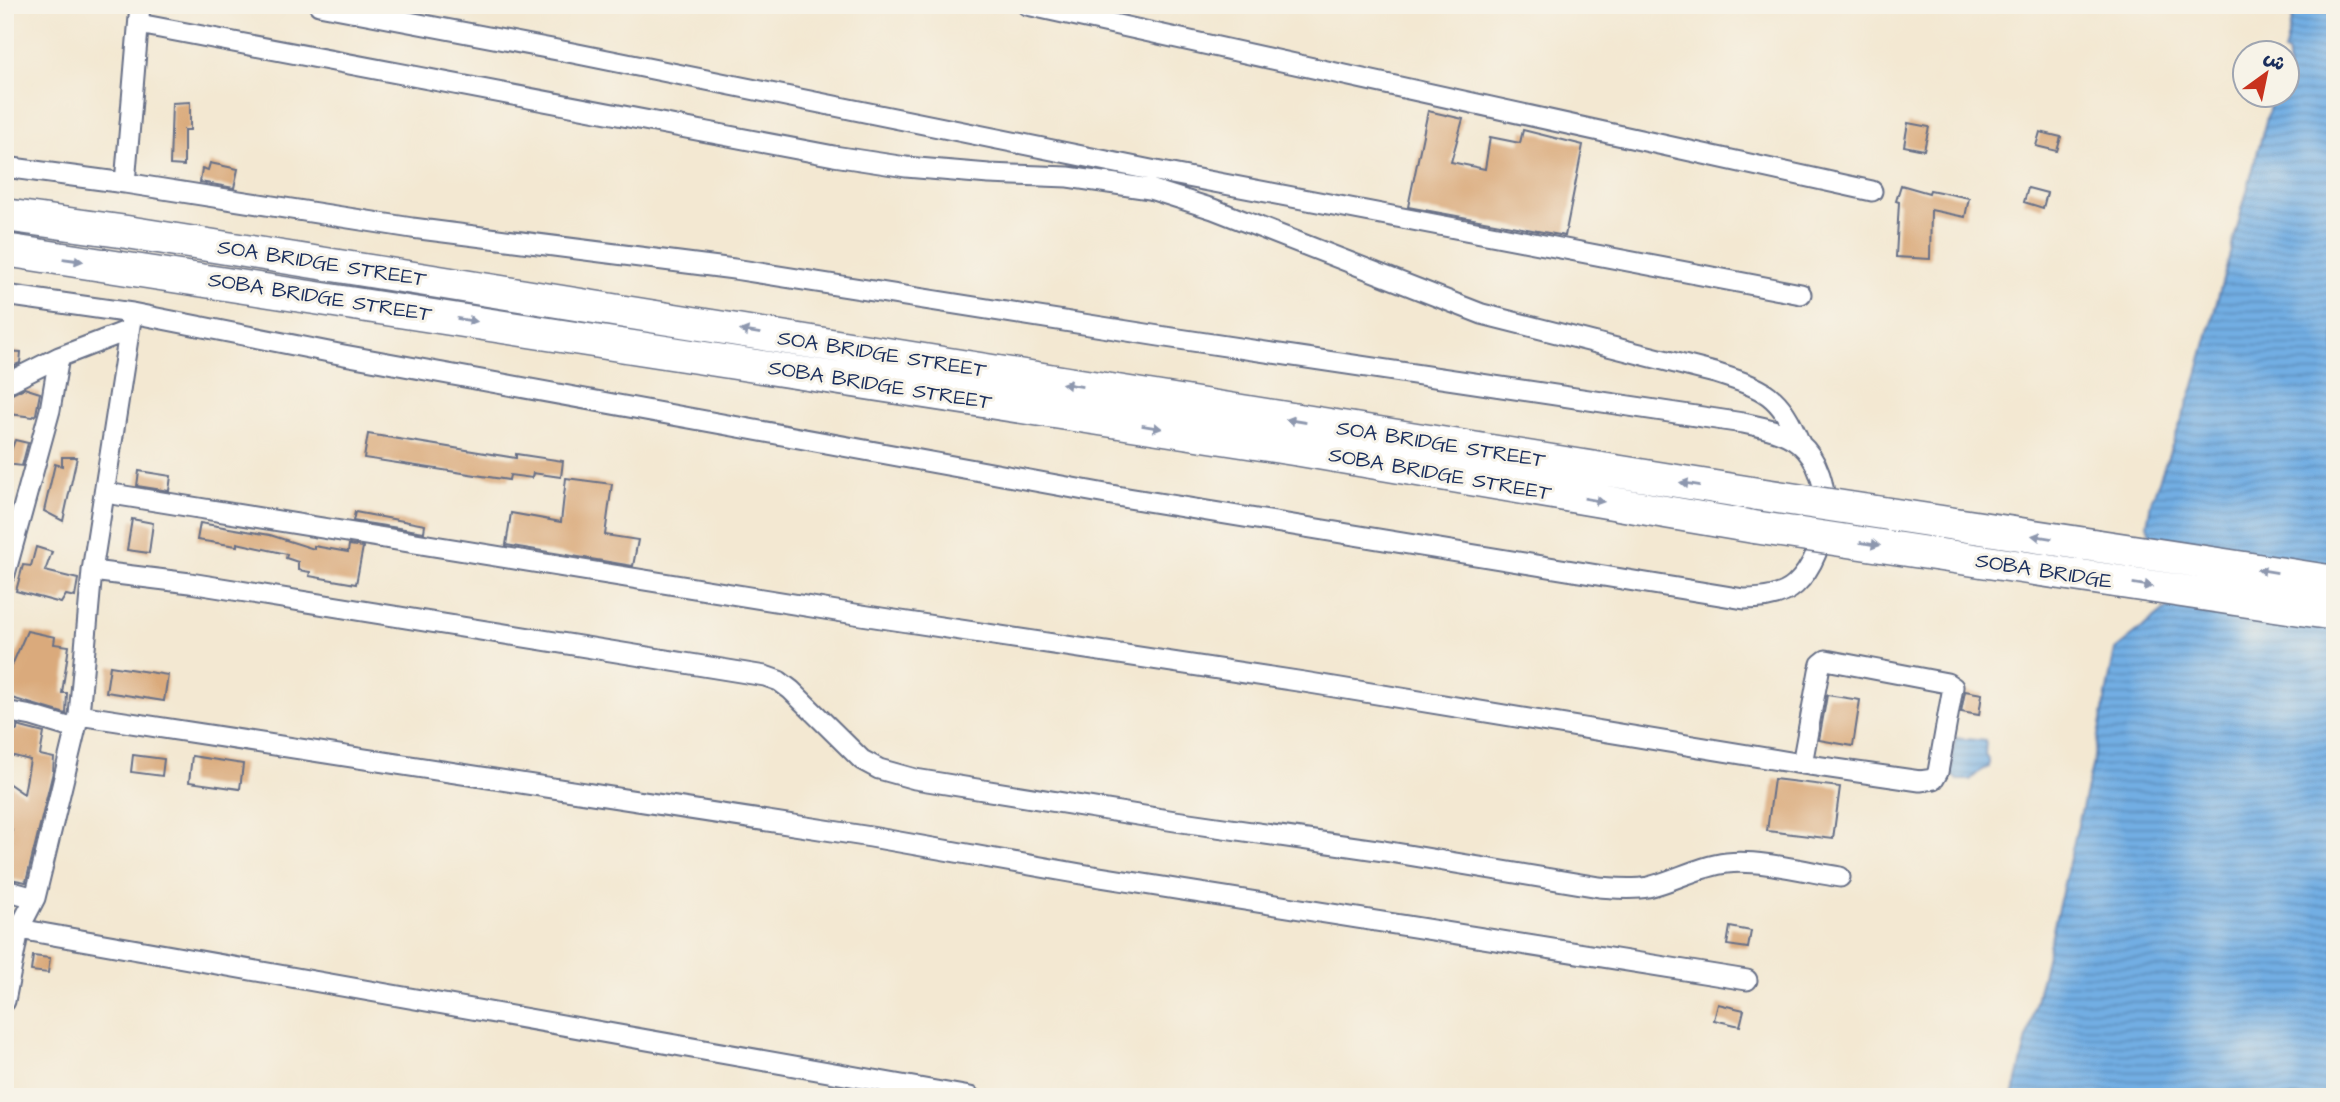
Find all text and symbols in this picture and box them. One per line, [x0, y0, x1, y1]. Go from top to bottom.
north arrow [2232, 38, 2302, 108]
text: ش [2258, 44, 2291, 78]
street label: SOA BRIDGE STREET [216, 232, 429, 294]
one-way arrow [62, 254, 84, 265]
street label: SOBA BRIDGE STREET [206, 265, 435, 329]
one-way arrow [456, 315, 478, 326]
street label: SOA BRIDGE STREET [776, 323, 989, 385]
one-way arrow [739, 326, 761, 337]
street label: SOBA BRIDGE STREET [766, 353, 995, 417]
one-way arrow [1060, 379, 1082, 390]
street label: SOA BRIDGE STREET [1335, 413, 1548, 475]
one-way arrow [1285, 415, 1307, 426]
one-way arrow [1141, 422, 1163, 433]
street label: SOBA BRIDGE STREET [1326, 440, 1555, 508]
one-way arrow [1679, 478, 1701, 489]
one-way arrow [1583, 495, 1605, 506]
one-way arrow [2031, 531, 2053, 542]
one-way arrow [1859, 539, 1881, 550]
street label: SOBA BRIDGE [1974, 546, 2115, 596]
one-way arrow [2256, 565, 2278, 576]
one-way arrow [2132, 580, 2154, 591]

